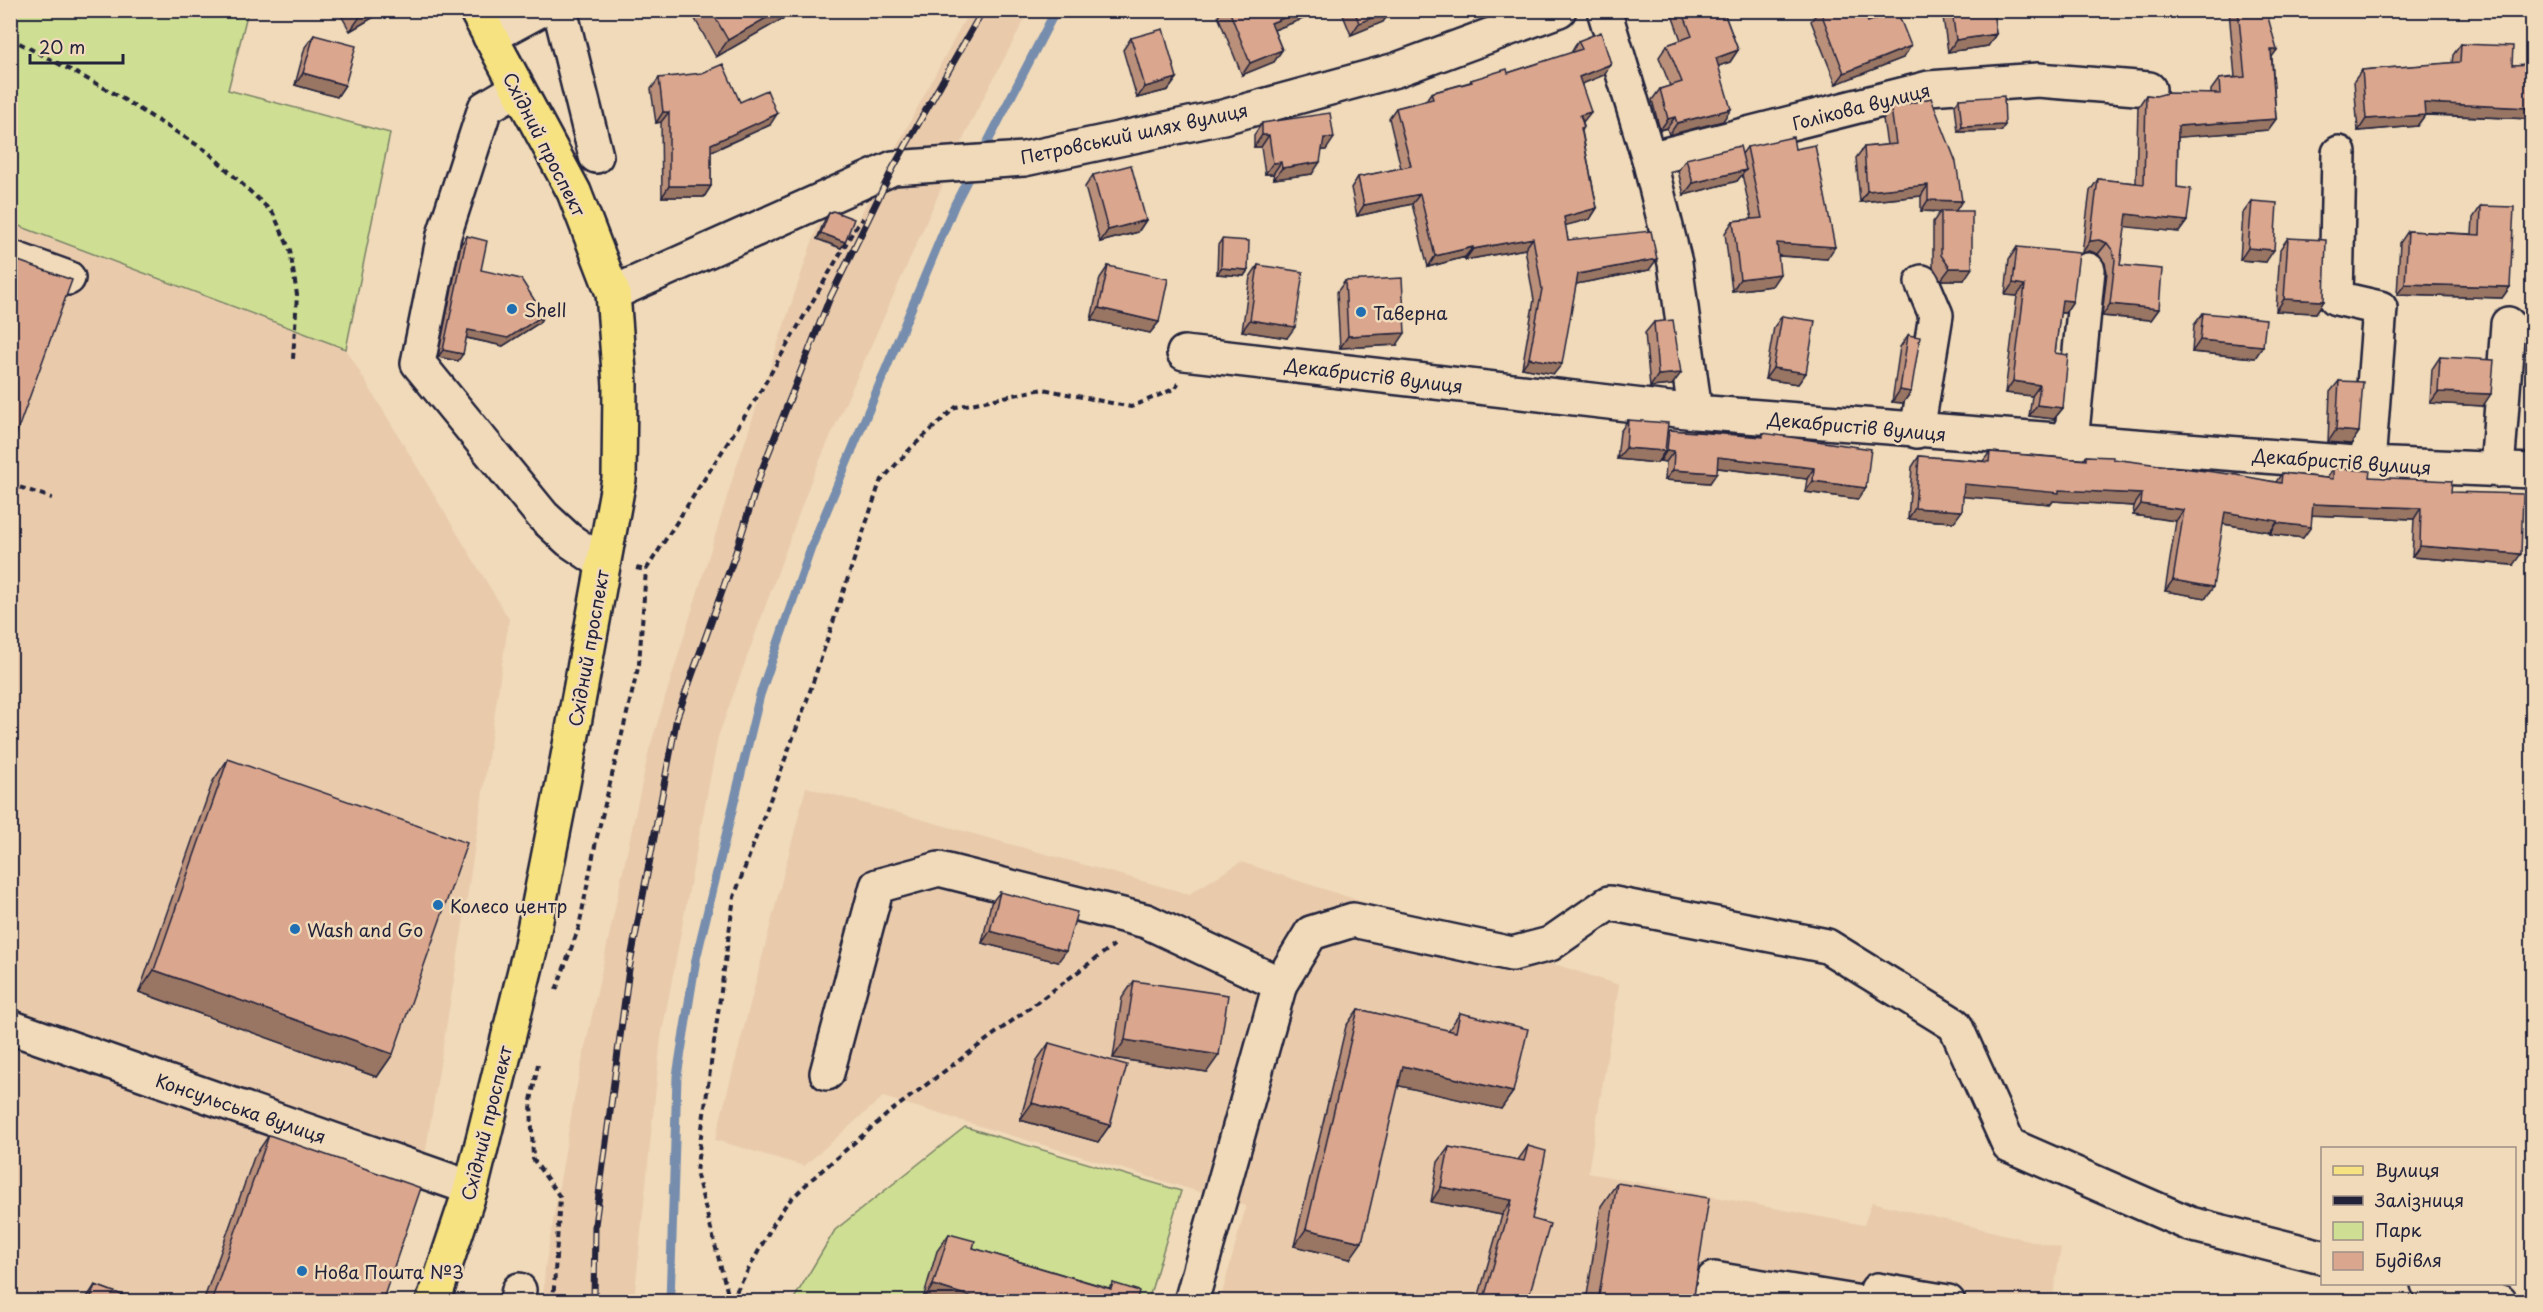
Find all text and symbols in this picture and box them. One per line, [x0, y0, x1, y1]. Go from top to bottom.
scale bar [30, 27, 123, 65]
text: 20 m [39, 33, 85, 60]
street label: Східний проспект [497, 67, 593, 221]
street label: Голікова вулиця [1789, 76, 1933, 136]
street label: Петровський шлях вулиця [1018, 96, 1250, 170]
place label: Shell [524, 296, 566, 323]
place label: Таверна [1373, 299, 1448, 326]
marker: Shell [505, 302, 519, 316]
marker: Таверна [1354, 305, 1368, 319]
street label: Декабристів вулиця [1283, 351, 1464, 399]
street label: Декабристів вулиця [1766, 405, 1947, 447]
street label: Декабристів вулиця [2251, 441, 2432, 481]
street label: Східний проспект [561, 567, 615, 728]
place label: Колесо центр [450, 892, 567, 919]
marker: Колесо центр [431, 898, 445, 912]
place label: Wash and Go [307, 916, 423, 943]
marker: Wash and Go [288, 922, 302, 936]
street label: Східний проспект [454, 1043, 518, 1203]
street label: Консульська вулиця [152, 1066, 330, 1150]
legend [2321, 1147, 2516, 1285]
text: Вулиця [2375, 1156, 2440, 1183]
text: Залізниця [2374, 1186, 2464, 1213]
text: Парк [2375, 1216, 2422, 1243]
text: Будівля [2375, 1246, 2442, 1273]
place label: Нова Пошта №3 [314, 1258, 464, 1285]
marker: Нова Пошта №3 [295, 1264, 309, 1278]

